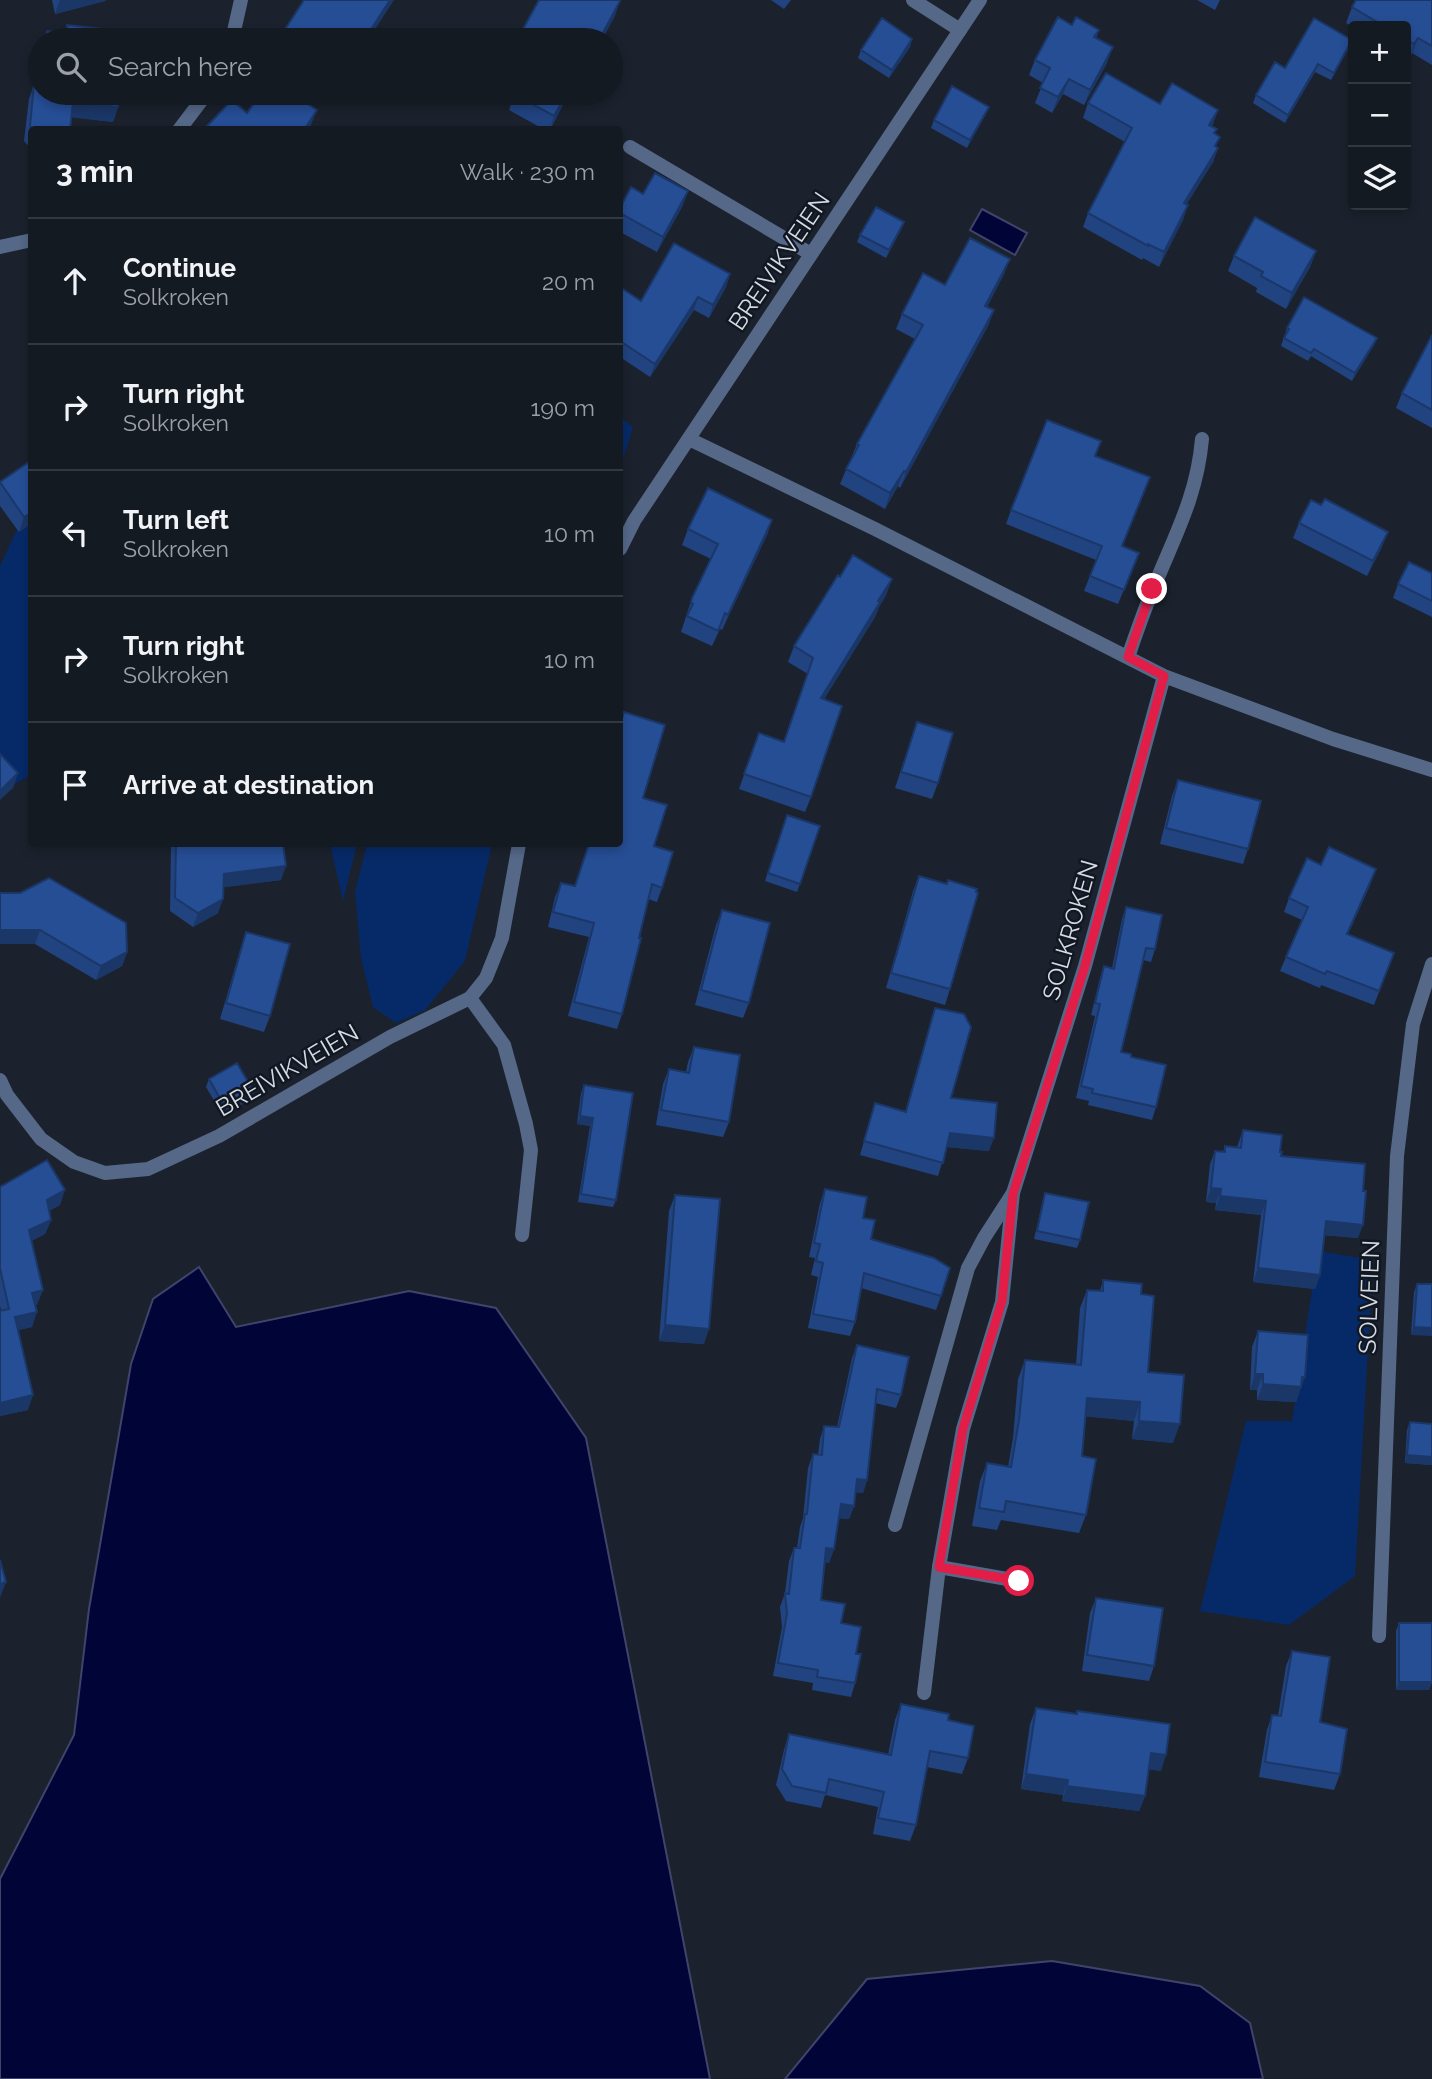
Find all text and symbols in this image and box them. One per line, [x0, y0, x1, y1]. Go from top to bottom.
map controls [1348, 21, 1411, 210]
button: + [1348, 21, 1411, 84]
search box [28, 28, 623, 105]
icon: search [52, 48, 90, 86]
text: Search here [108, 52, 252, 82]
button: − [1348, 84, 1411, 147]
button: layers [1348, 147, 1411, 210]
text: 3 min [56, 154, 134, 189]
text: Walk · 230 m [460, 158, 595, 185]
street label: BREIVIKVEIEN [722, 187, 836, 335]
text: Continue [123, 253, 236, 283]
icon: ahead [56, 262, 94, 300]
text: 20 m [542, 268, 595, 295]
text: Solkroken [123, 283, 229, 310]
text: Turn right [123, 379, 244, 409]
icon: right [56, 388, 94, 426]
text: 190 m [531, 394, 595, 421]
text: Solkroken [123, 409, 229, 436]
text: Turn left [123, 505, 229, 535]
icon: left [56, 514, 94, 552]
text: 10 m [544, 520, 595, 547]
text: Solkroken [123, 535, 229, 562]
route end [1136, 573, 1167, 604]
text: Turn right [123, 631, 244, 661]
icon: right [56, 640, 94, 678]
text: 10 m [544, 646, 595, 673]
text: Solkroken [123, 661, 229, 688]
icon: arrive [56, 766, 94, 804]
text: Arrive at destination [123, 770, 374, 800]
street label: SOLKROKEN [1036, 857, 1104, 1003]
street label: BREIVIKVEIEN [211, 1017, 363, 1123]
street label: SOLVEIEN [1353, 1239, 1385, 1355]
route start [1003, 1565, 1034, 1596]

